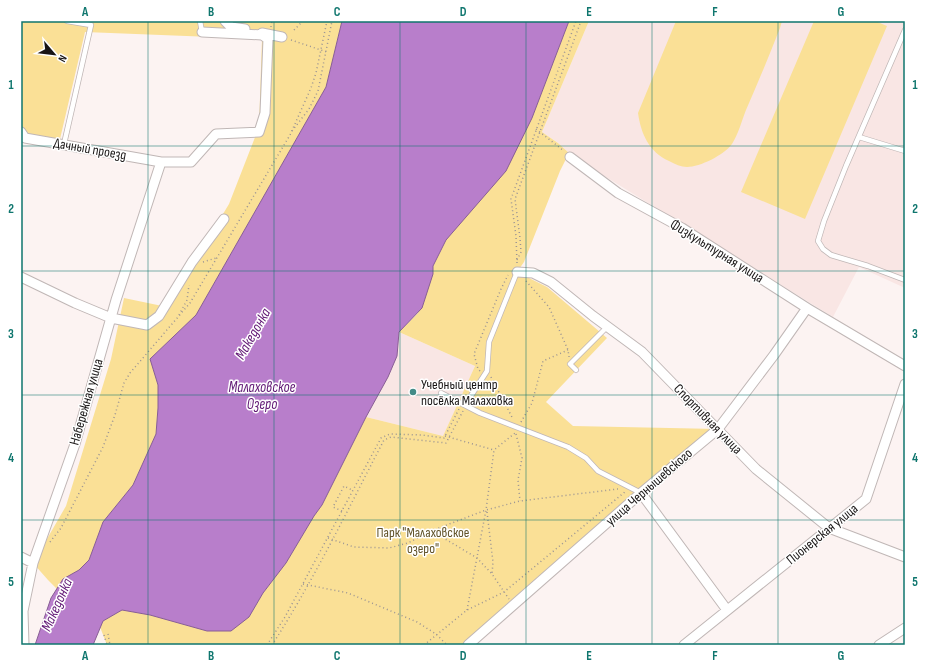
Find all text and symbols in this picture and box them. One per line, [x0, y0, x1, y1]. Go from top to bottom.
text: A [81, 4, 89, 20]
text: B [208, 4, 214, 20]
text: C [334, 4, 341, 20]
text: D [460, 4, 467, 20]
text: E [586, 4, 592, 20]
text: F [712, 4, 718, 20]
text: G [838, 4, 845, 20]
north arrow [34, 34, 74, 74]
text: N [55, 53, 70, 64]
text: 1 [8, 77, 14, 93]
text: 1 [912, 77, 918, 93]
street label: Дачный проезд [52, 134, 128, 164]
text: 2 [8, 201, 14, 217]
text: 2 [912, 201, 918, 217]
street label: Физкультурная улица [667, 215, 767, 287]
water label: Македонка [231, 305, 275, 363]
text: 3 [8, 326, 14, 342]
text: 3 [912, 326, 918, 342]
street label: Набережная улица [66, 357, 106, 447]
place label: Учебный центр посёлка Малаховка [421, 376, 513, 409]
water label: Малаховское Озеро [229, 378, 296, 414]
street label: Спортивная улица [670, 380, 746, 458]
marker: Учебный центр посёлка Малаховка [408, 387, 418, 397]
street label: улица Чернышевского [602, 445, 696, 529]
text: 4 [8, 450, 14, 466]
text: 4 [912, 450, 918, 466]
street label: Пионерская улица [783, 500, 861, 568]
park label: Парк "Малаховское озеро" [377, 524, 469, 557]
text: 5 [8, 574, 14, 590]
text: 5 [912, 574, 918, 590]
water label: Македонка [37, 576, 77, 634]
text: A [81, 648, 89, 664]
text: B [208, 648, 214, 664]
text: C [334, 648, 341, 664]
text: D [460, 648, 467, 664]
text: E [586, 648, 592, 664]
text: F [712, 648, 718, 664]
text: G [838, 648, 845, 664]

